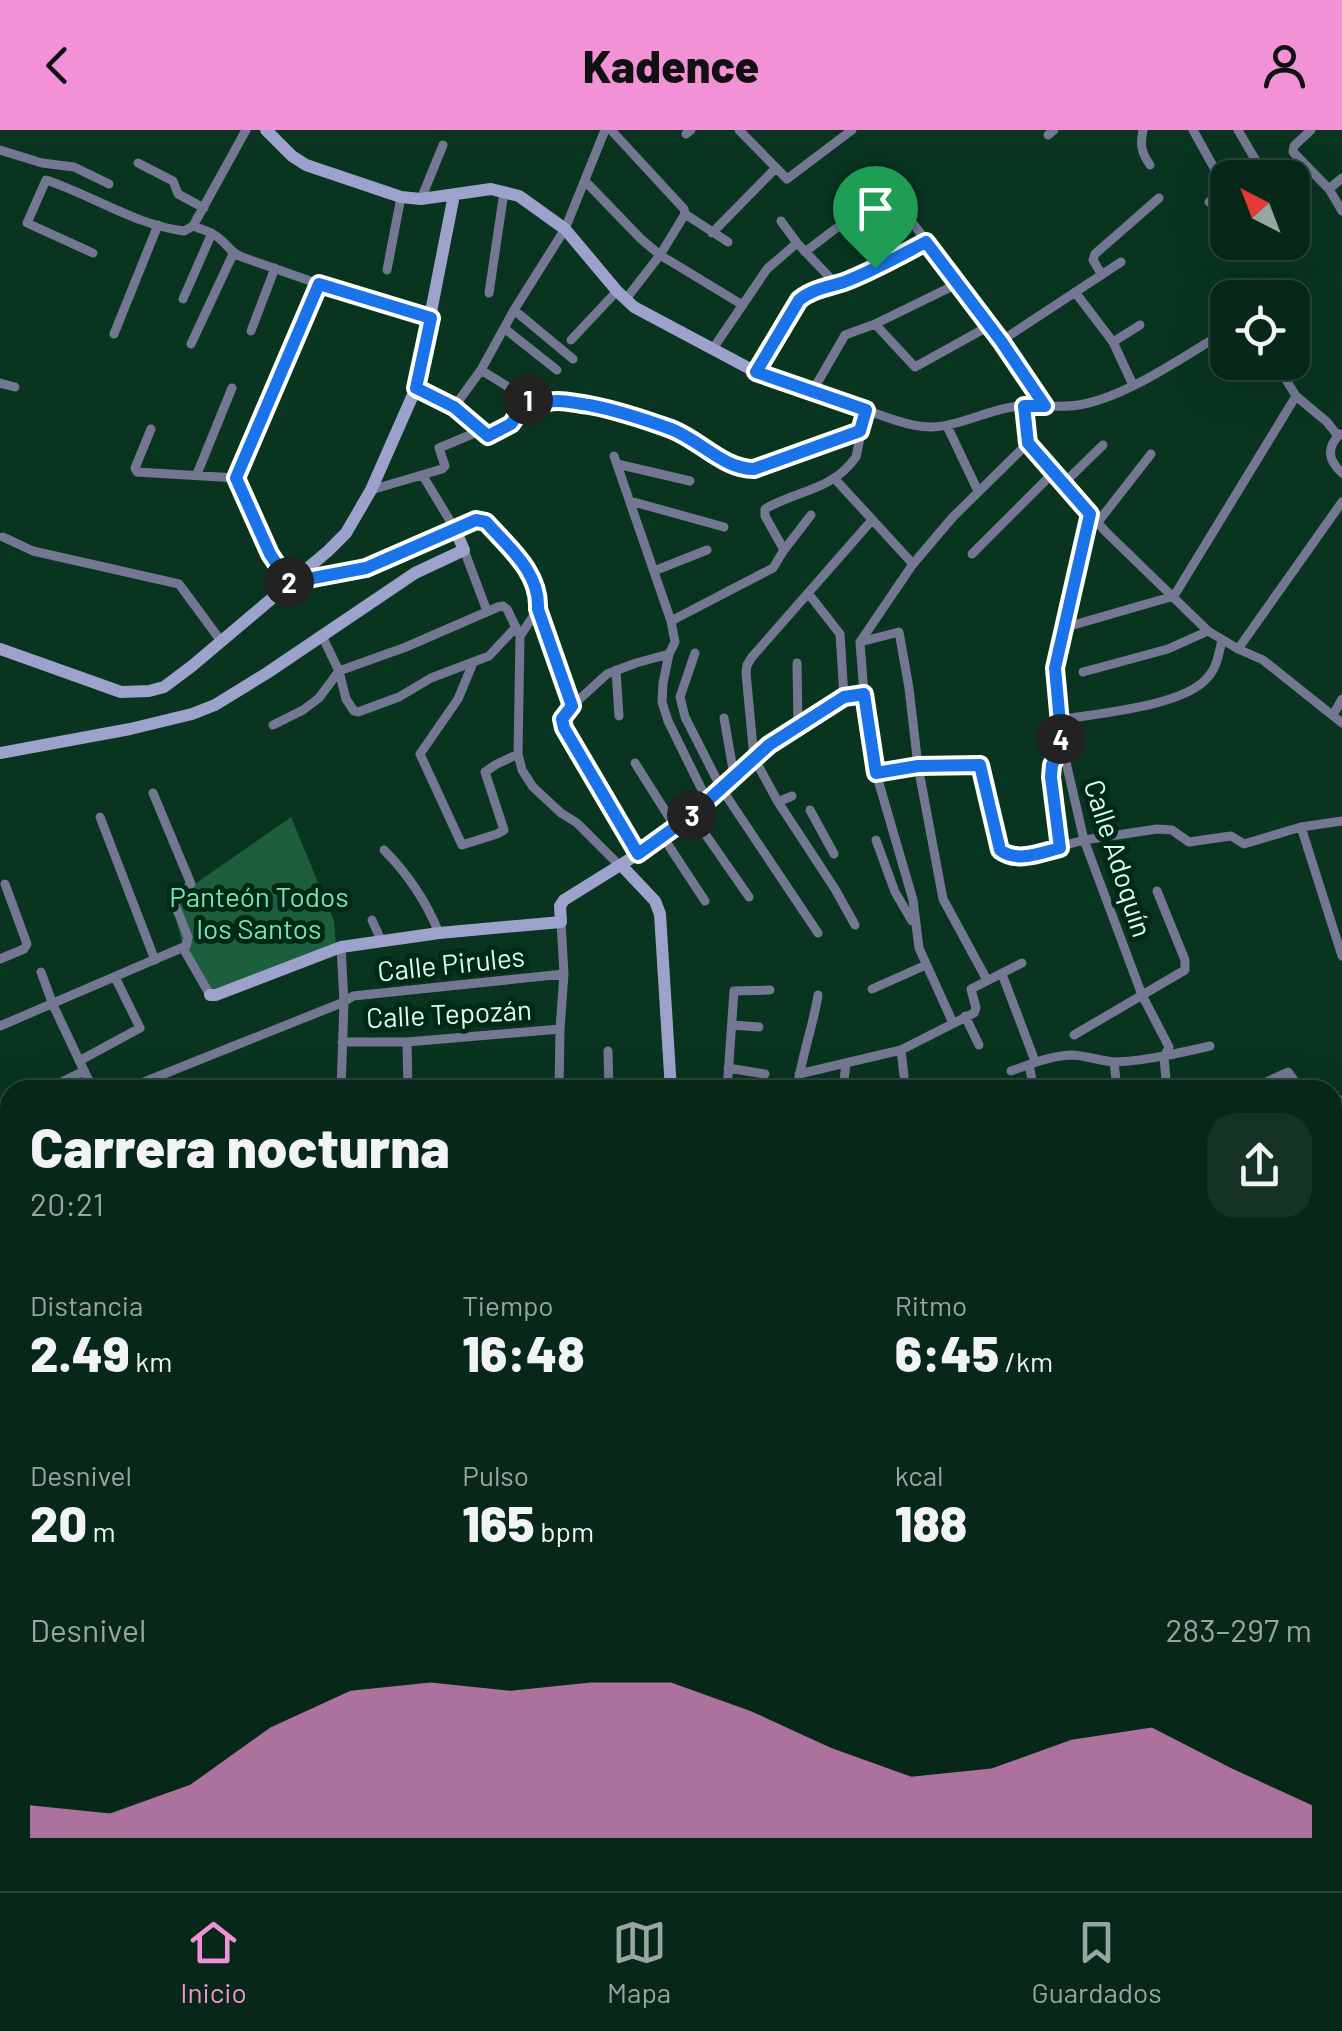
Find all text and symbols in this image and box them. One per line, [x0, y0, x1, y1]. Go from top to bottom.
icon: back [30, 38, 85, 93]
text: Kadence [583, 38, 759, 92]
icon: person [1257, 38, 1312, 93]
north arrow [1210, 160, 1310, 260]
map controls [1210, 160, 1310, 380]
pin [833, 166, 918, 269]
icon: arrive [848, 181, 903, 236]
button: locate [1210, 280, 1310, 380]
pin: 1 [503, 375, 553, 425]
text: 1 [523, 383, 533, 417]
pin: 2 [264, 557, 314, 607]
text: 2 [281, 565, 297, 599]
pin: 4 [1036, 714, 1086, 764]
text: 4 [1053, 722, 1069, 756]
street label: Calle Adoquín [1078, 775, 1160, 941]
pin: 3 [667, 790, 717, 840]
text: 3 [684, 798, 700, 832]
park label: Panteón Todos los Santos [169, 879, 349, 945]
street label: Calle Pirules [376, 938, 526, 988]
street label: Calle Tepozán [365, 992, 533, 1034]
text: Carrera nocturna [30, 1113, 450, 1179]
button: share [1207, 1113, 1312, 1218]
text: 20:21 [30, 1184, 104, 1222]
text: Distancia [30, 1288, 143, 1322]
text: Tiempo [462, 1288, 554, 1322]
text: Ritmo [895, 1288, 967, 1322]
text: 2.49 [30, 1322, 130, 1382]
text: 16:48 [462, 1322, 585, 1382]
text: 6:45 [895, 1322, 999, 1382]
text: km [130, 1344, 172, 1378]
text: /km [999, 1344, 1053, 1378]
text: Desnivel [30, 1458, 132, 1492]
text: Pulso [462, 1458, 529, 1492]
text: kcal [895, 1458, 943, 1492]
text: 20 [30, 1492, 87, 1552]
text: 165 [462, 1492, 535, 1552]
text: 188 [895, 1492, 967, 1552]
text: m [87, 1514, 116, 1548]
text: bpm [535, 1514, 594, 1548]
text: Desnivel [30, 1610, 146, 1648]
text: 283–297 m [1165, 1610, 1312, 1648]
tab: Inicio [180, 1915, 247, 2009]
tab: Mapa [607, 1915, 671, 2009]
tab: Guardados [1032, 1915, 1162, 2009]

